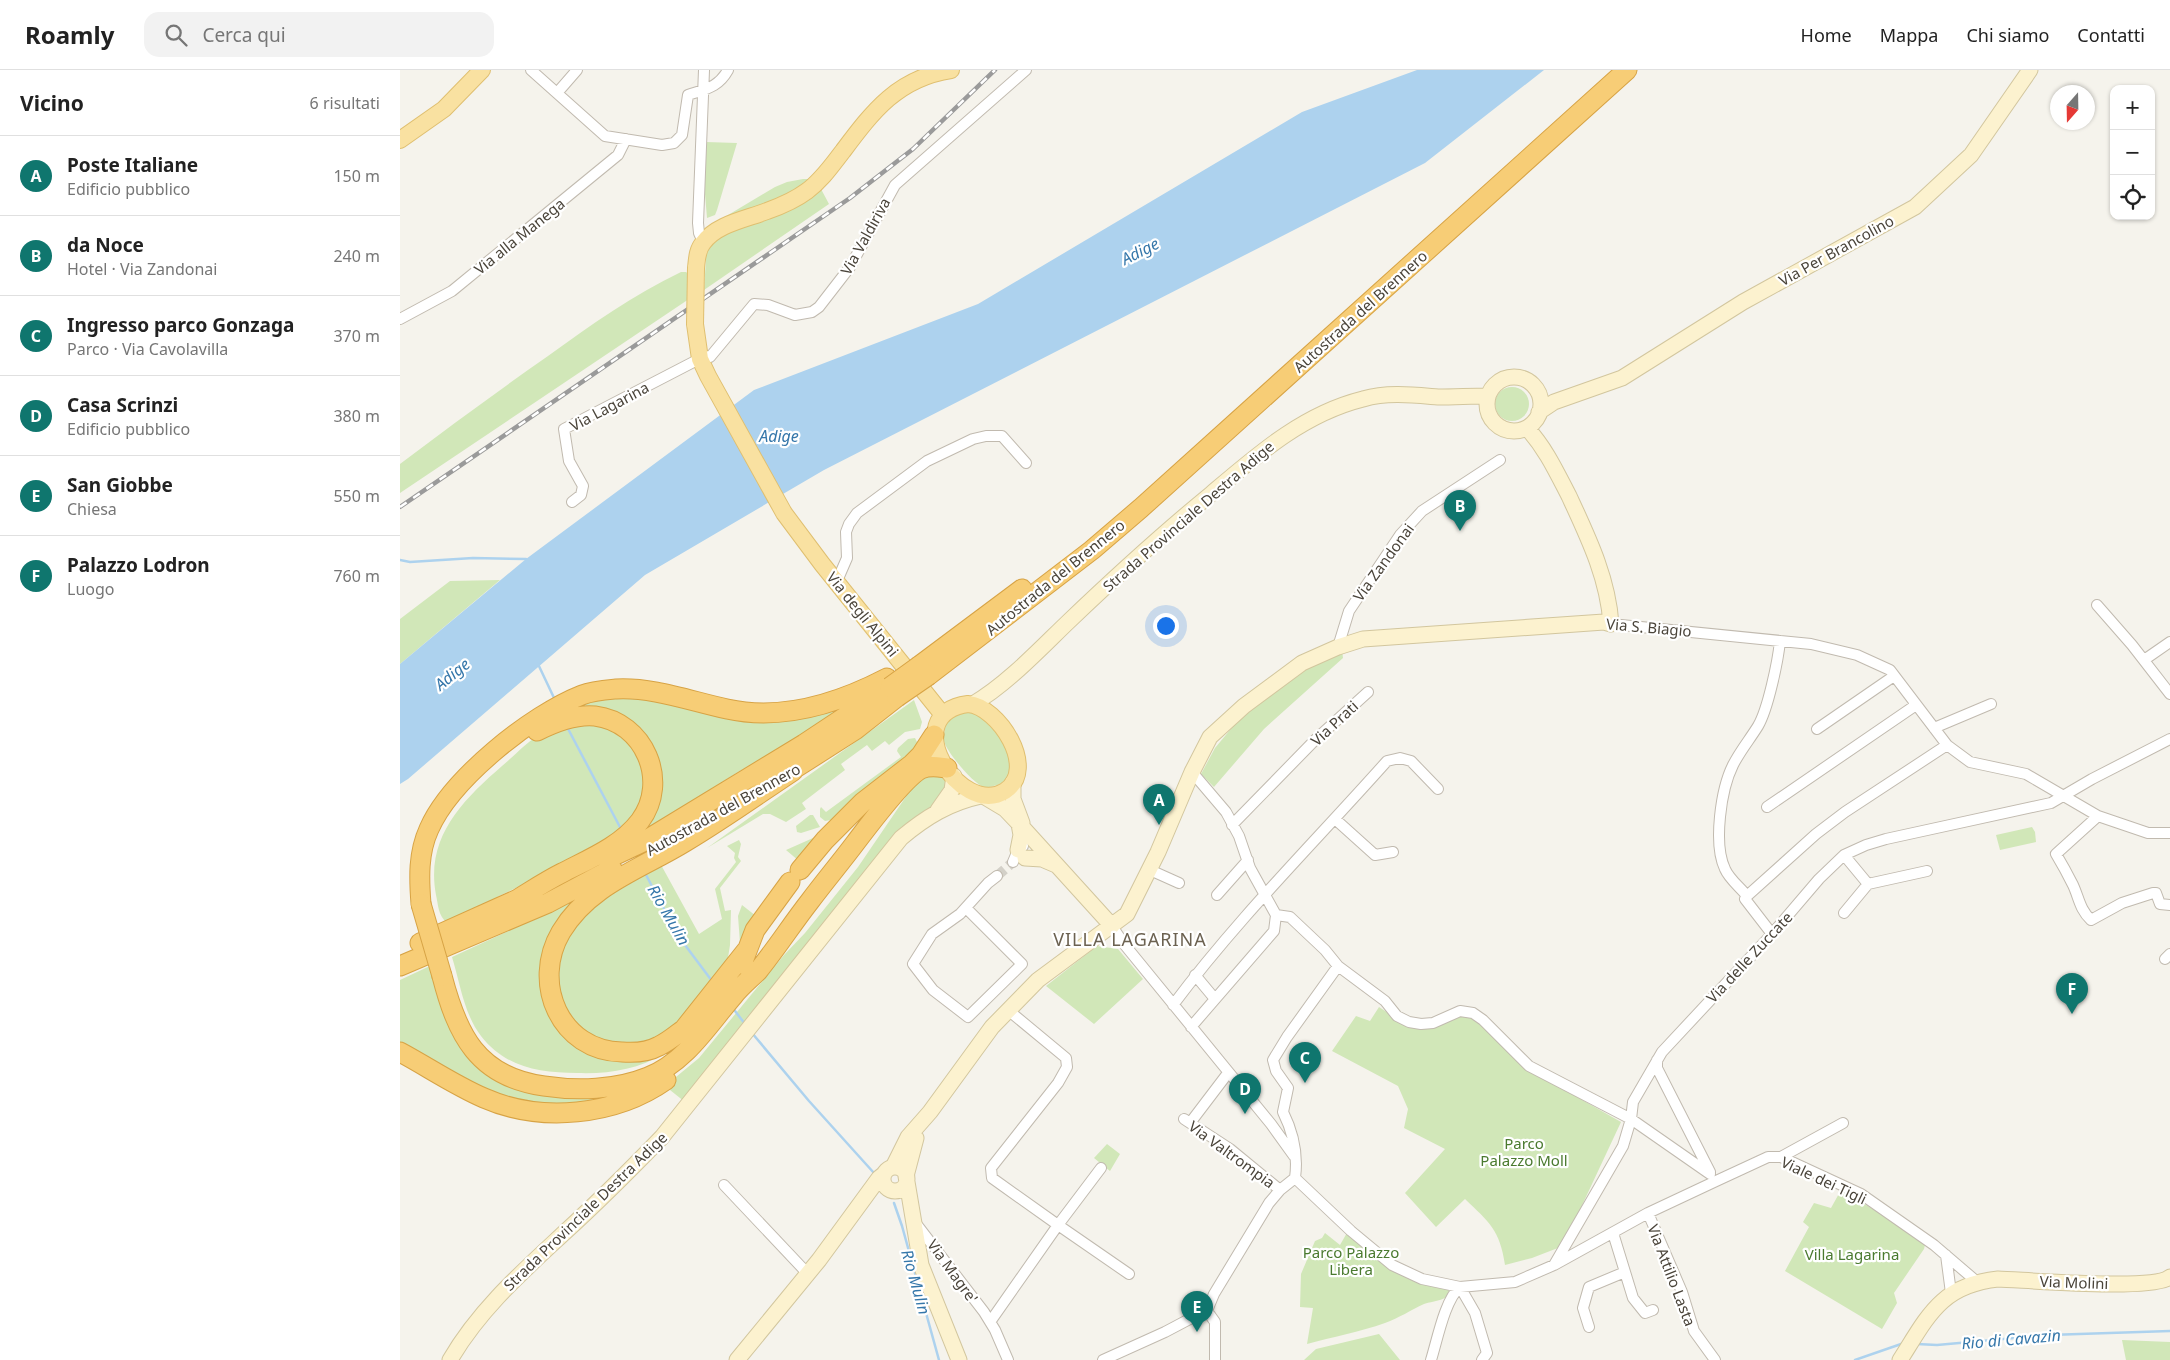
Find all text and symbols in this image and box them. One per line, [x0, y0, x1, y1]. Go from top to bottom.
search box [144, 12, 494, 57]
text: Roamly [25, 18, 114, 51]
icon: search [162, 21, 190, 49]
text: Cerca qui [202, 22, 286, 48]
text: Home [1801, 23, 1852, 47]
text: Mappa [1880, 23, 1938, 47]
text: Chi siamo [1966, 23, 2049, 47]
text: Contatti [2077, 23, 2145, 47]
north arrow [2050, 85, 2095, 130]
map controls [2110, 85, 2155, 220]
button: + [2110, 85, 2155, 130]
text: Vicino [20, 89, 84, 117]
text: 6 risultati [310, 92, 380, 114]
button: − [2110, 130, 2155, 175]
text: Poste Italiane [67, 152, 198, 178]
text: A [30, 165, 42, 187]
text: 150 m [333, 165, 380, 187]
button: locate [2110, 175, 2155, 220]
text: Edificio pubblico [67, 178, 190, 200]
street label: Via alla Manega [470, 193, 568, 279]
street label: Via Valdiriva [836, 194, 894, 278]
street label: Via Per Brancolino [1775, 210, 1897, 290]
text: da Noce [67, 232, 144, 258]
water label: Adige [1116, 232, 1163, 270]
text: B [31, 245, 41, 267]
text: 240 m [333, 245, 380, 267]
street label: Autostrada del Brennero [1289, 246, 1431, 376]
text: Hotel · Via Zandonai [67, 258, 217, 280]
text: Ingresso parco Gonzaga [67, 312, 294, 338]
text: C [31, 325, 41, 347]
text: 370 m [333, 325, 380, 347]
text: Parco · Via Cavolavilla [67, 338, 228, 360]
street label: Via Lagarina [566, 377, 652, 435]
text: Casa Scrinzi [67, 392, 178, 418]
text: D [30, 405, 42, 427]
text: 380 m [333, 405, 380, 427]
text: Edificio pubblico [67, 418, 190, 440]
water label: Adige [758, 425, 799, 447]
street label: Strada Provinciale Destra Adige [1098, 436, 1278, 596]
text: San Giobbe [67, 472, 173, 498]
text: E [32, 485, 40, 507]
text: 550 m [333, 485, 380, 507]
pin: B [1444, 490, 1476, 531]
text: Chiesa [67, 498, 117, 520]
street label: Autostrada del Brennero [981, 515, 1129, 639]
street label: Via Zandonai [1348, 519, 1418, 605]
text: Palazzo Lodron [67, 552, 210, 578]
text: F [32, 565, 40, 587]
text: 760 m [333, 565, 380, 587]
street label: Via degli Alpini [823, 568, 903, 660]
text: Luogo [67, 578, 114, 600]
your location [1153, 613, 1179, 639]
street label: Via S. Biagio [1606, 613, 1692, 641]
water label: Adige [429, 653, 474, 696]
street label: Via Prati [1306, 696, 1362, 750]
street label: Autostrada del Brennero [642, 758, 804, 860]
pin: A [1143, 784, 1175, 825]
water label: Rio Mulin [643, 881, 695, 949]
street label: Via delle Zuccate [1702, 907, 1796, 1007]
district label: VILLA LAGARINA [1053, 927, 1207, 951]
pin: F [2056, 973, 2088, 1014]
pin: C [1289, 1042, 1321, 1083]
pin: D [1229, 1073, 1261, 1114]
street label: Via Valtrompia [1185, 1116, 1279, 1192]
street label: Strada Provinciale Destra Adige [499, 1127, 671, 1295]
park label: Parco Palazzo Moll [1480, 1133, 1568, 1170]
street label: Viale dei Tigli [1778, 1151, 1870, 1209]
street label: Via Attilio Lasta [1643, 1221, 1701, 1329]
street label: Via Magre' [923, 1235, 983, 1307]
park label: Parco Palazzo Libera [1303, 1242, 1399, 1279]
park label: Villa Lagarina [1805, 1244, 1899, 1264]
water label: Rio Mulin [896, 1247, 936, 1317]
street label: Via Molini [2039, 1271, 2109, 1293]
pin: E [1181, 1291, 1213, 1332]
water label: Rio di Cavazin [1960, 1324, 2062, 1354]

